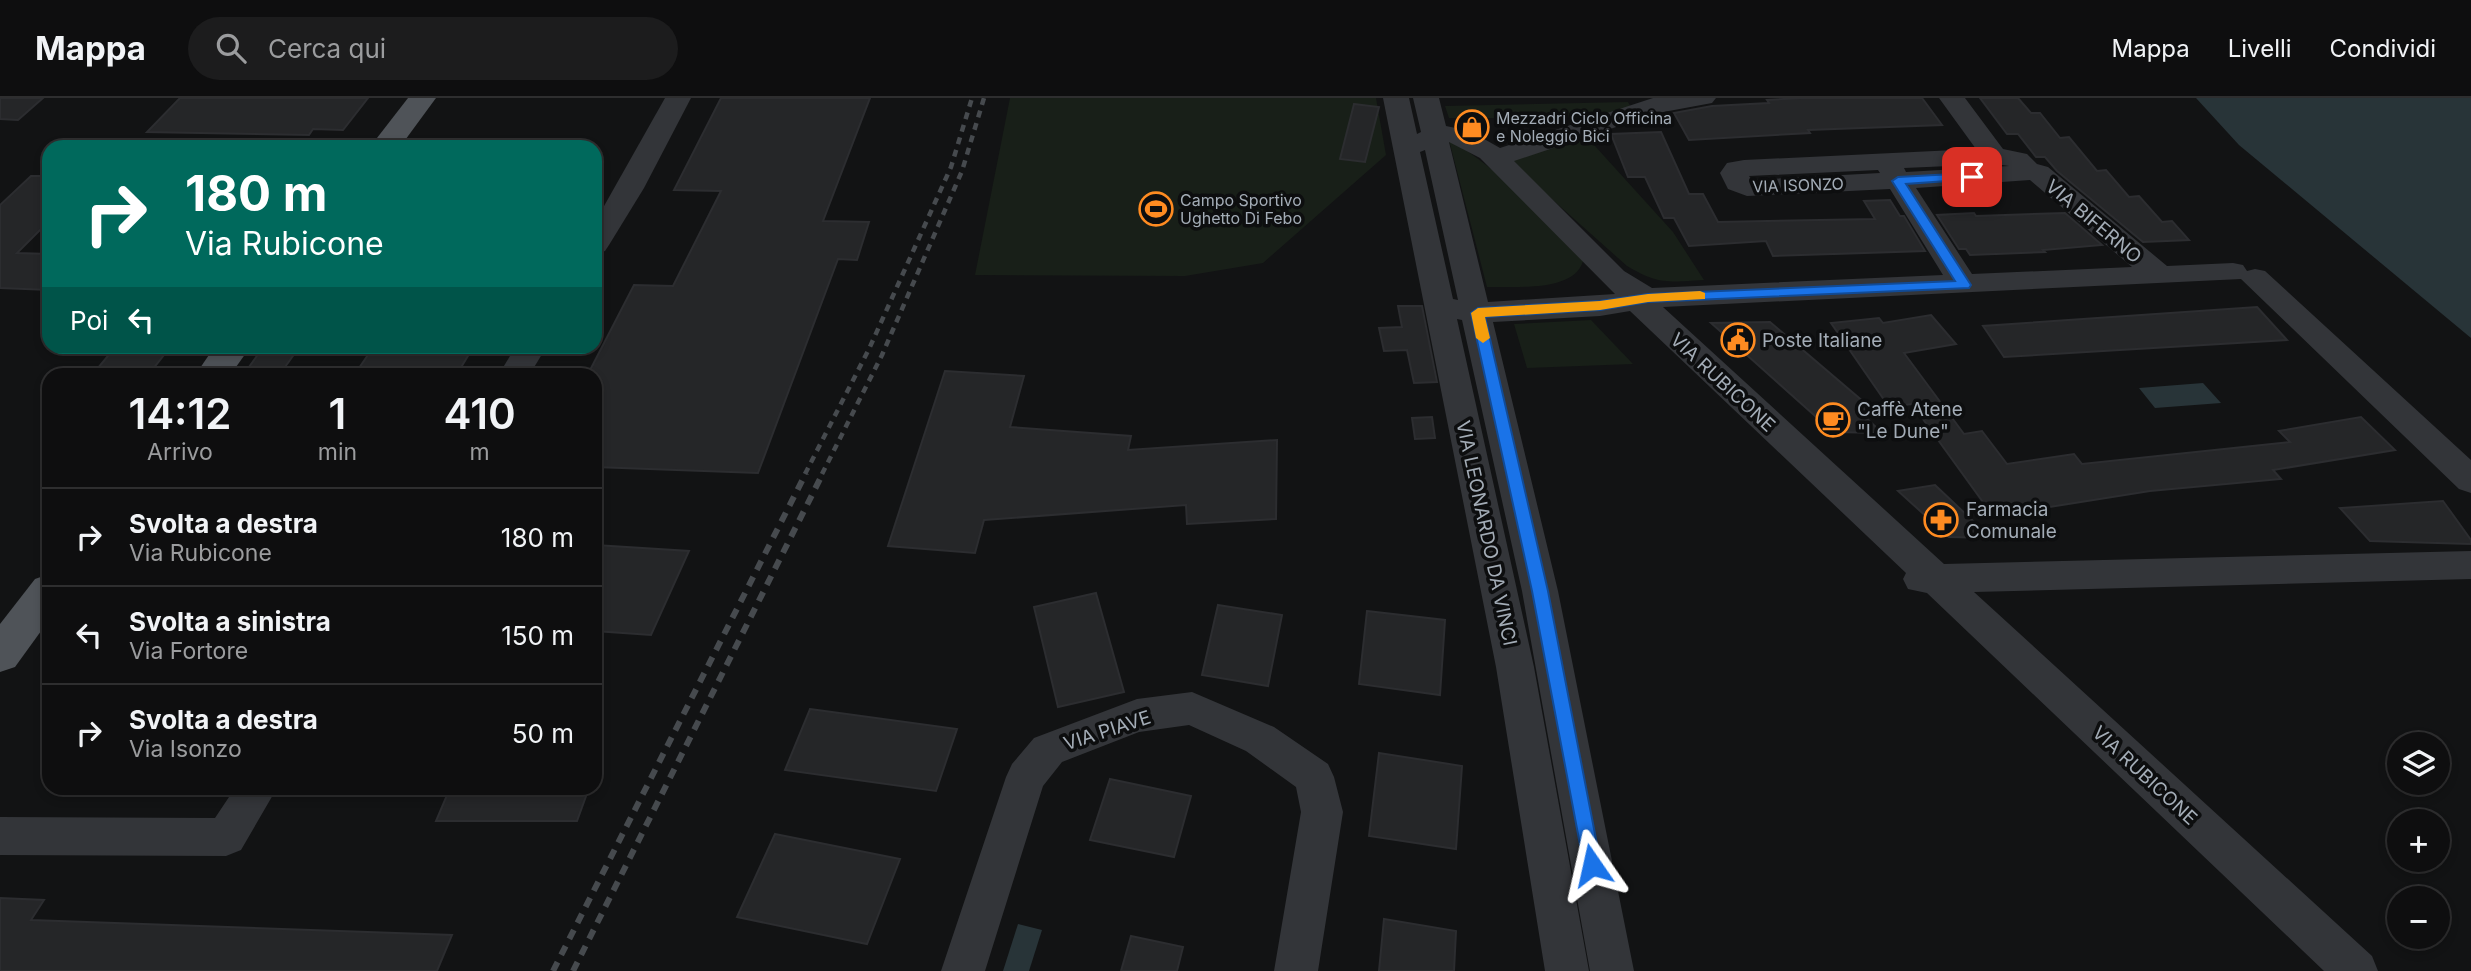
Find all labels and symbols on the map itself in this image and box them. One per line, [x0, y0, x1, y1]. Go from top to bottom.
shop icon: Mezzadri Ciclo Officina e Noleggio Bici [1453, 108, 1491, 146]
place label: Mezzadri Ciclo Officina e Noleggio Bici [1496, 108, 1672, 146]
pin [1942, 147, 2002, 207]
street label: VIA ISONZO [1752, 173, 1844, 197]
street label: VIA BIFERNO [2041, 175, 2146, 268]
sports icon: Campo Sportivo Ughetto Di Febo [1137, 190, 1175, 228]
place label: Campo Sportivo Ughetto Di Febo [1180, 190, 1302, 228]
public building icon: Poste Italiane [1719, 321, 1757, 359]
street label: VIA RUBICONE [1666, 328, 1780, 437]
place label: Poste Italiane [1762, 329, 1882, 352]
place label: Caffè Atene "Le Dune" [1857, 398, 1963, 443]
cafe icon: Caffè Atene "Le Dune" [1814, 401, 1852, 439]
street label: VIA LEONARDO DA VINCI [1451, 418, 1522, 648]
place label: Farmacia Comunale [1966, 498, 2057, 543]
pharmacy icon: Farmacia Comunale [1922, 501, 1960, 539]
street label: VIA PIAVE [1061, 706, 1154, 755]
street label: VIA RUBICONE [2088, 721, 2202, 830]
position arrow [1555, 828, 1629, 902]

